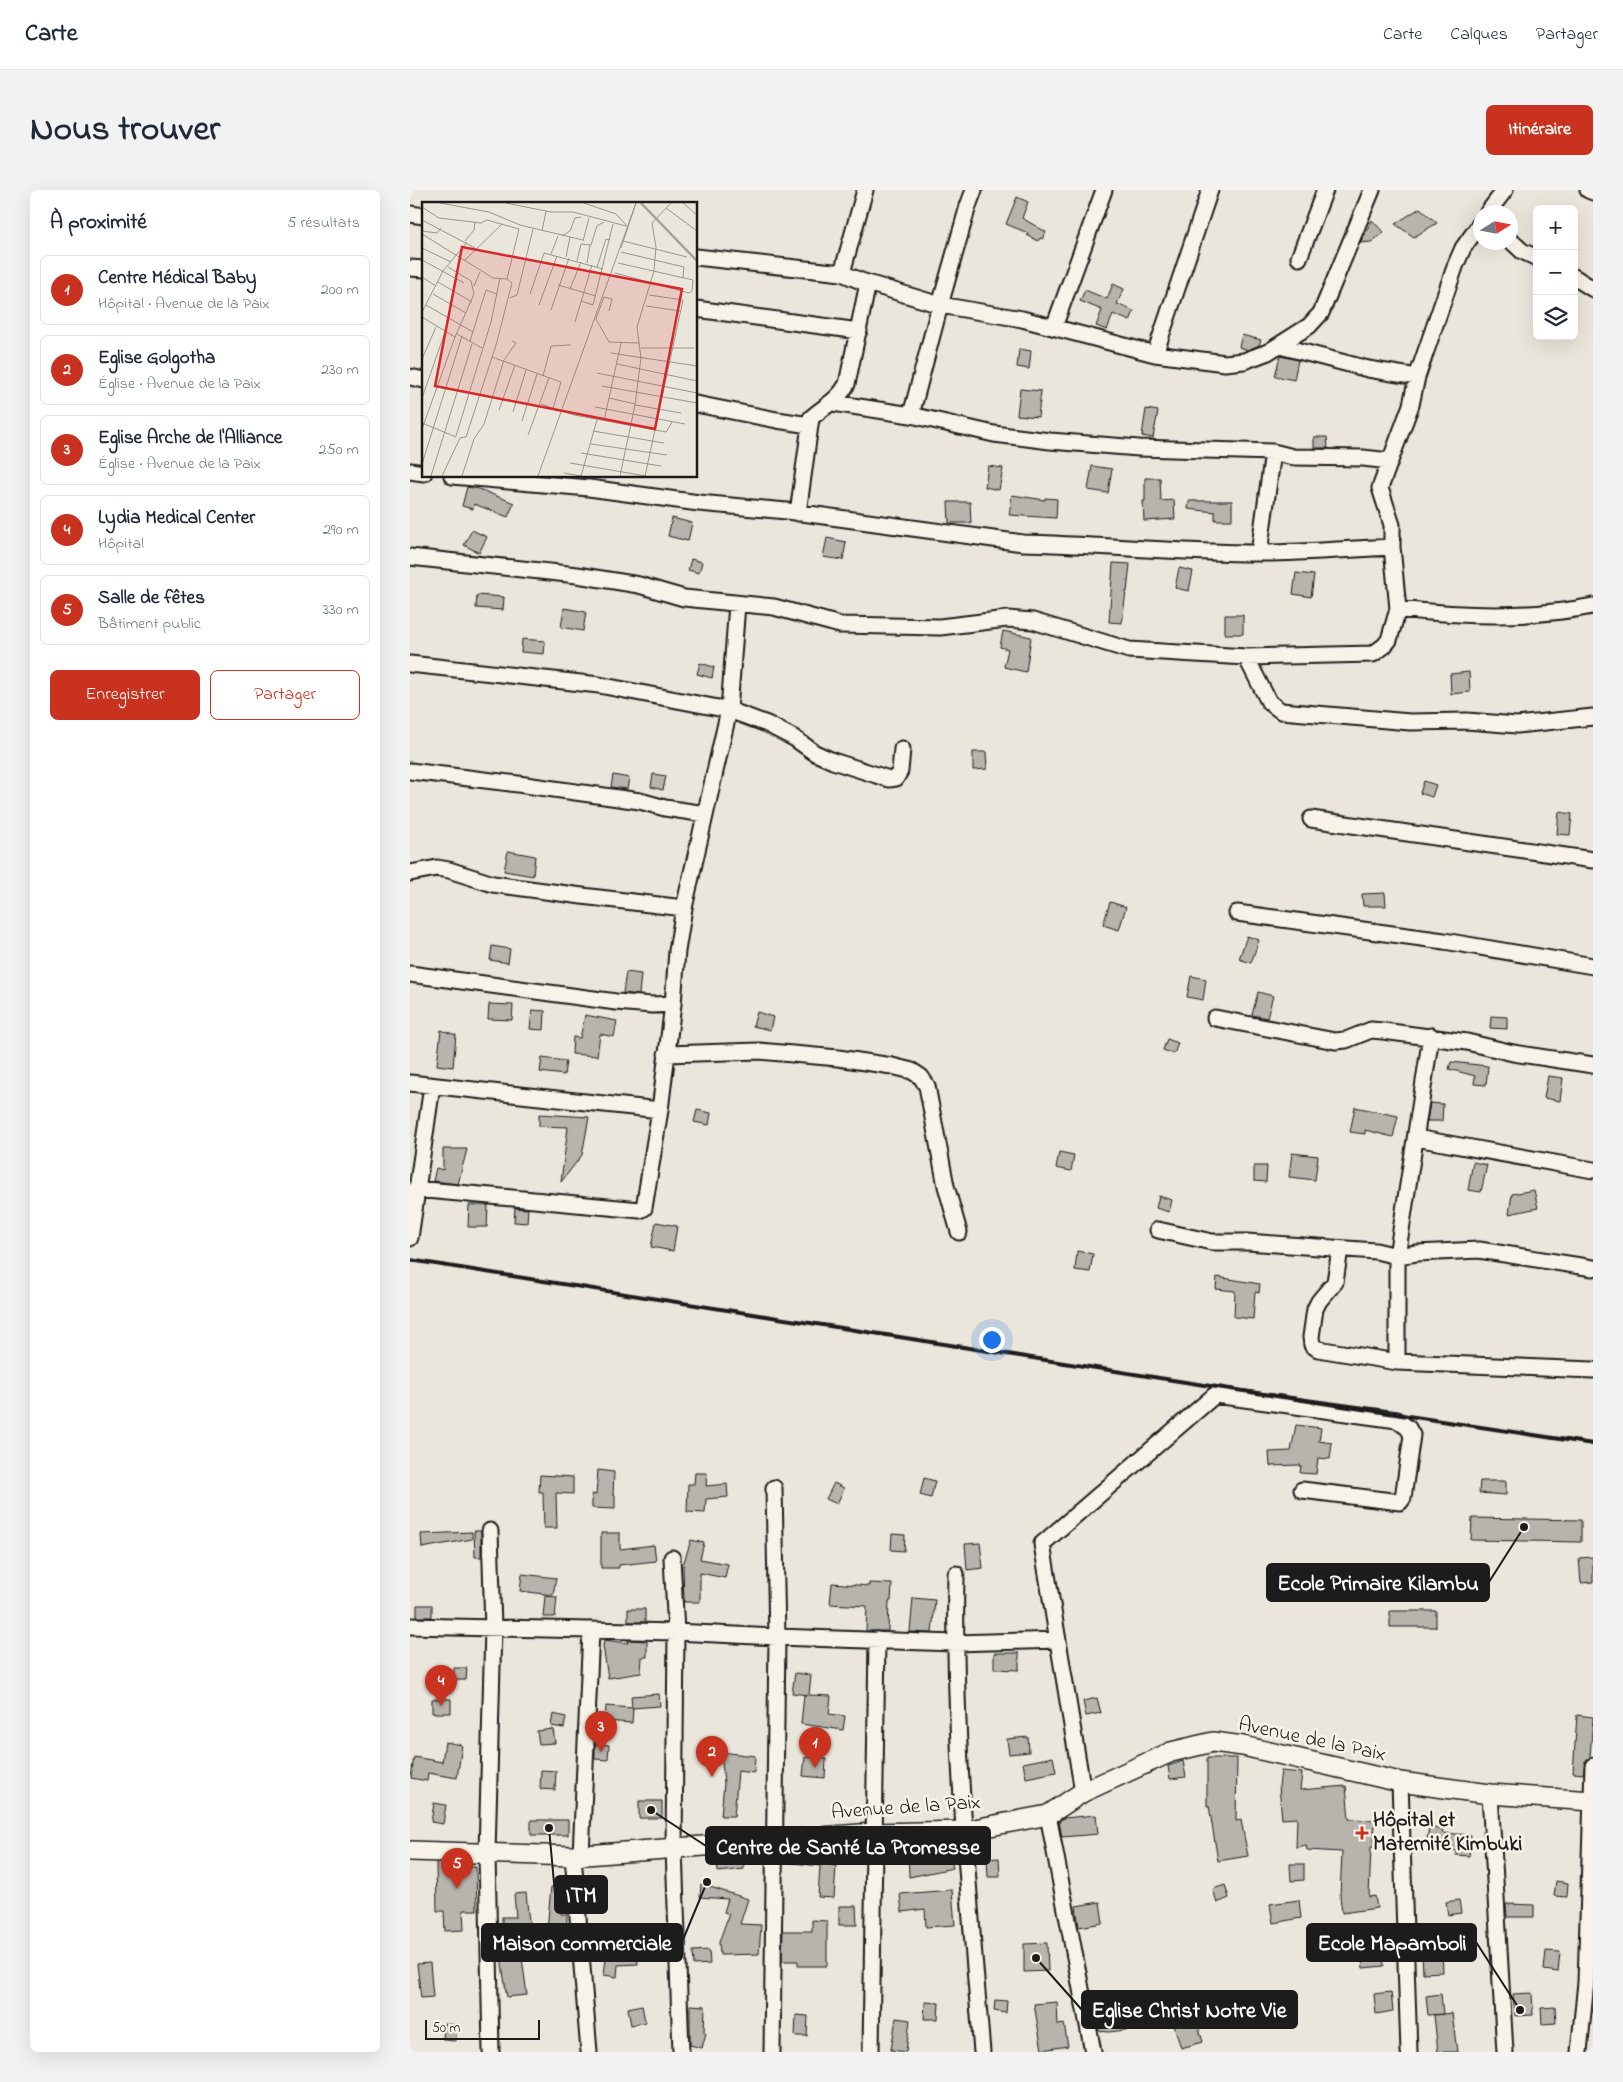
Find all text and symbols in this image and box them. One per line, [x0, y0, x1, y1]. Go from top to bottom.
text: Carte [25, 17, 77, 52]
text: Carte [1383, 22, 1422, 48]
text: Calques [1450, 22, 1508, 48]
text: Partager [1536, 22, 1598, 48]
text: Nous trouver [30, 105, 220, 156]
button: Itinéraire [1486, 105, 1593, 155]
inset map [422, 202, 698, 478]
north arrow [1473, 205, 1518, 250]
map controls [1533, 205, 1578, 340]
button: + [1533, 205, 1578, 250]
text: À proximité [50, 208, 147, 238]
text: 5 résultats [287, 211, 360, 235]
button: − [1533, 250, 1578, 295]
text: Centre Médical Baby [98, 265, 256, 292]
text: 1 [64, 278, 70, 302]
text: 200 m [321, 278, 359, 302]
text: Hôpital · Avenue de la Paix [98, 292, 270, 316]
button: layers [1533, 295, 1578, 340]
text: Eglise Golgotha [98, 345, 215, 372]
text: 2 [63, 358, 71, 382]
text: 230 m [321, 358, 359, 382]
text: Église · Avenue de la Paix [98, 372, 261, 396]
text: Eglise Arche de l'Alliance [98, 425, 282, 452]
text: 3 [64, 438, 70, 462]
text: 250 m [319, 438, 359, 462]
text: Église · Avenue de la Paix [98, 452, 261, 476]
text: Lydia Medical Center [98, 505, 255, 532]
text: 4 [64, 518, 70, 542]
text: 290 m [323, 518, 359, 542]
text: Hôpital [98, 532, 144, 556]
text: Salle de fêtes [98, 585, 205, 612]
text: 5 [62, 598, 72, 622]
text: 330 m [322, 598, 359, 622]
text: Bâtiment public [98, 612, 201, 636]
button: Enregistrer [50, 670, 200, 720]
button: Partager [210, 670, 360, 720]
your location [979, 1327, 1005, 1353]
callout: Ecole Primaire Kilambu [1267, 1564, 1489, 1601]
text: Ecole Primaire Kilambu [1277, 1569, 1479, 1601]
pin: 4 [425, 1665, 457, 1706]
street label: Avenue de la Paix [1235, 1710, 1389, 1770]
pin: 3 [585, 1711, 617, 1752]
pin: 1 [799, 1727, 831, 1768]
pin: 2 [696, 1736, 728, 1777]
street label: Avenue de la Paix [830, 1788, 982, 1828]
place label: Hôpital et Maternité Kimbuki [1373, 1806, 1522, 1860]
marker: Hôpital et Maternité Kimbuki [1355, 1826, 1369, 1840]
callout: Centre de Santé La Promesse [706, 1827, 990, 1864]
text: Centre de Santé La Promesse [716, 1833, 981, 1865]
pin: 5 [441, 1848, 473, 1889]
callout: ITM [555, 1876, 607, 1913]
text: ITM [565, 1881, 597, 1913]
callout: Maison commerciale [482, 1924, 682, 1961]
callout: Ecole Mapamboli [1307, 1924, 1476, 1961]
text: Maison commerciale [492, 1929, 673, 1961]
text: Ecole Mapamboli [1317, 1929, 1467, 1961]
callout: Eglise Christ Notre Vie [1082, 1991, 1297, 2028]
text: Eglise Christ Notre Vie [1091, 1996, 1288, 2029]
scale bar [425, 2017, 540, 2040]
text: 50 m [432, 2018, 460, 2039]

